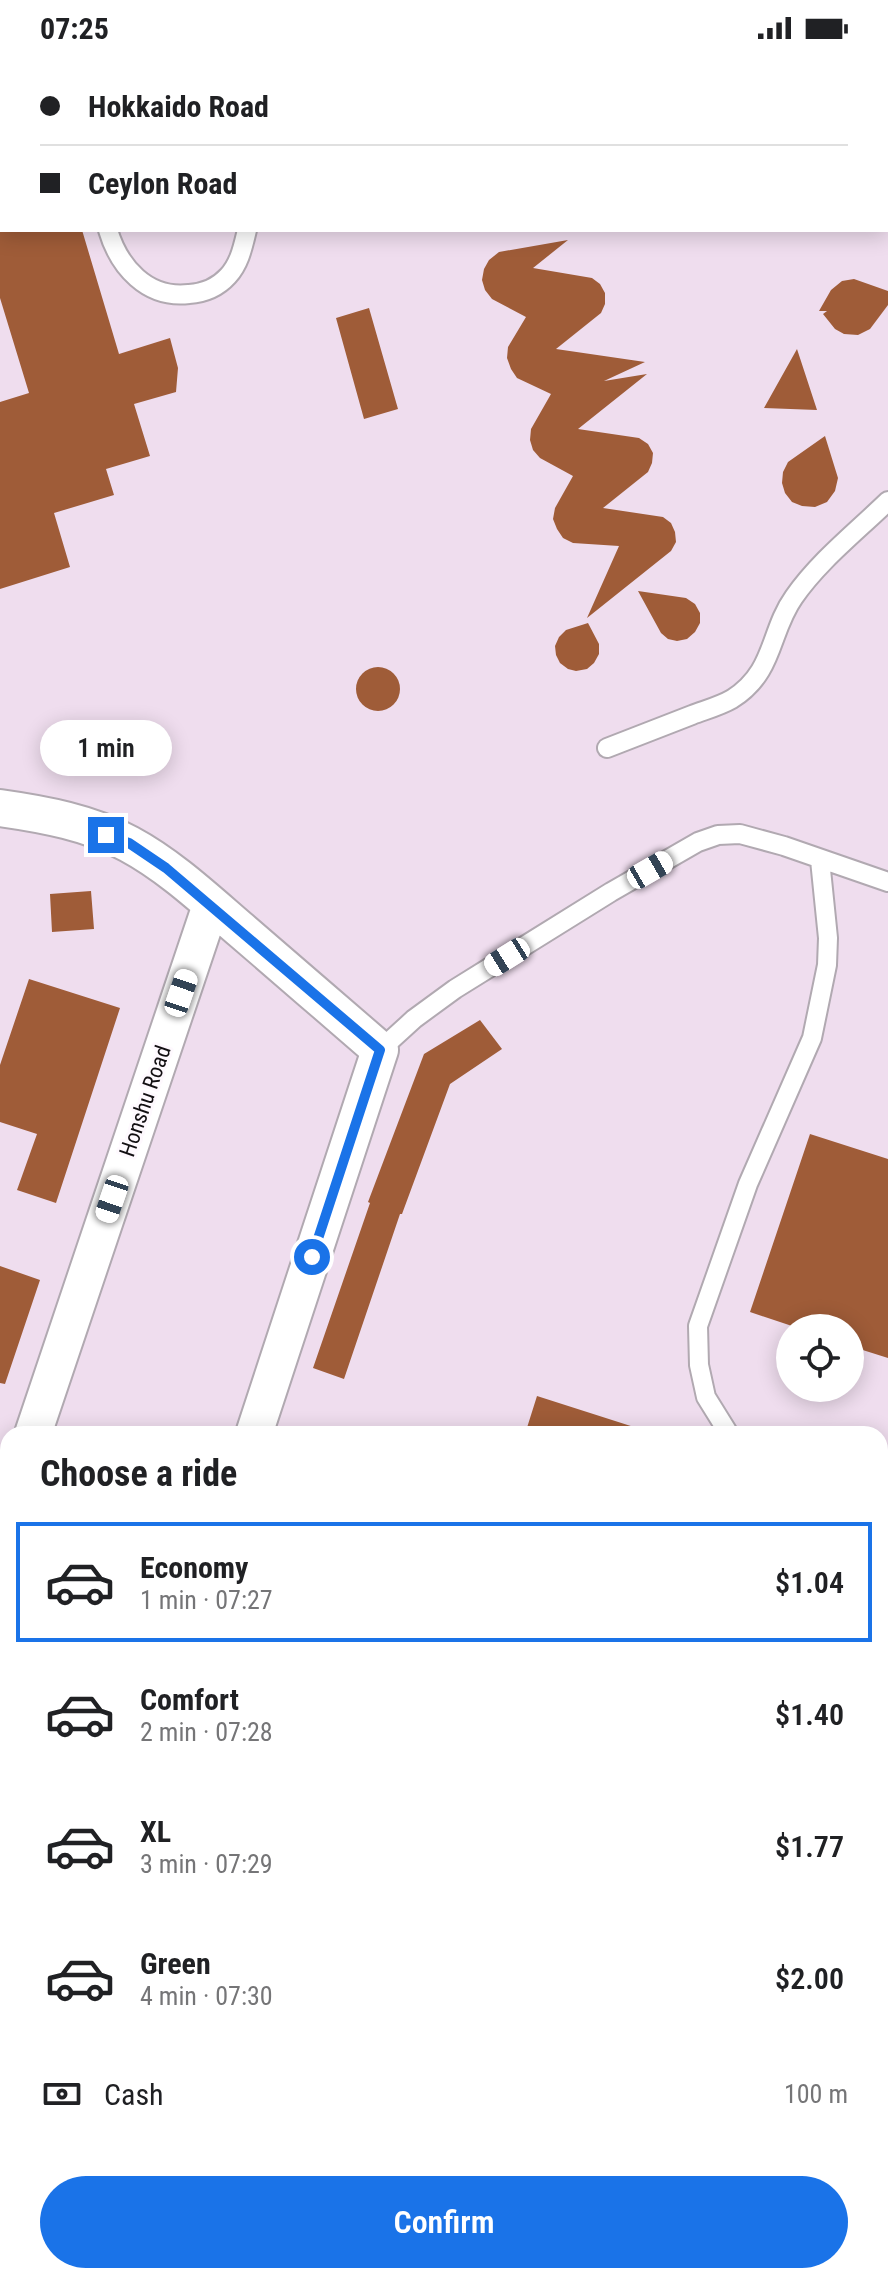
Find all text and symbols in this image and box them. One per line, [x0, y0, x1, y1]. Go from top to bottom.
text: 07:25 [40, 11, 109, 46]
text: Hokkaido Road [88, 89, 269, 124]
text: Ceylon Road [88, 166, 237, 201]
callout: 1 min [40, 719, 172, 775]
text: 1 min [77, 733, 135, 763]
route end [88, 817, 124, 853]
car [623, 848, 677, 892]
car [480, 934, 534, 980]
car [162, 966, 200, 1020]
street label: Honshu Road [114, 1042, 176, 1160]
car [93, 1172, 131, 1226]
route start [294, 1239, 330, 1275]
map controls [776, 1314, 864, 1402]
button: locate [776, 1314, 864, 1402]
text: Choose a ride [40, 1453, 237, 1495]
icon: car [44, 1546, 116, 1618]
text: Economy [140, 1550, 248, 1585]
text: $1.04 [775, 1565, 844, 1600]
text: 1 min · 07:27 [140, 1585, 273, 1615]
icon: car [44, 1678, 116, 1750]
text: Comfort [140, 1682, 239, 1717]
text: $1.40 [775, 1697, 844, 1732]
text: 2 min · 07:28 [140, 1717, 273, 1747]
icon: car [44, 1810, 116, 1882]
text: XL [140, 1814, 171, 1849]
text: $1.77 [775, 1829, 844, 1864]
text: 3 min · 07:29 [140, 1849, 273, 1879]
icon: car [44, 1942, 116, 2014]
text: Green [140, 1946, 211, 1981]
text: $2.00 [775, 1961, 844, 1996]
text: 4 min · 07:30 [140, 1981, 273, 2011]
icon: cash [40, 2072, 84, 2116]
text: Cash [104, 2077, 164, 2112]
text: 100 m [784, 2079, 848, 2109]
button: Confirm [40, 2176, 848, 2268]

